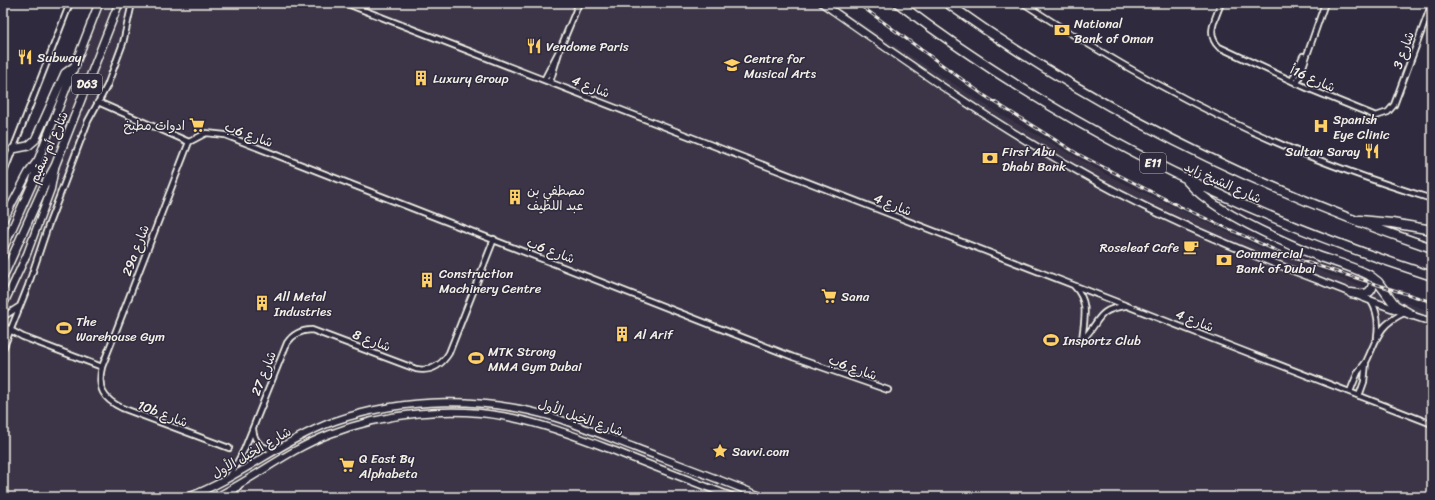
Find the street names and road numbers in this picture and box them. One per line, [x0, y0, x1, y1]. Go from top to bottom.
street label: شارع 3 [1386, 28, 1421, 72]
street label: شارع 16أ [1286, 58, 1339, 99]
street label: شارع 4 [568, 69, 613, 104]
road number: D63 [72, 74, 102, 94]
street label: شارع أم سقيم [22, 107, 75, 187]
street label: شارع 6ب [221, 115, 276, 154]
road number: E11 [1140, 153, 1166, 173]
street label: شارع الشيخ زايد [1180, 155, 1266, 210]
street label: شارع 4 [870, 186, 915, 223]
street label: 29a شارع [115, 221, 156, 279]
street label: شارع 6ب [523, 231, 578, 270]
street label: شارع 4 [1172, 302, 1217, 339]
street label: شارع 8 [349, 323, 394, 358]
street label: شارع 27 [244, 347, 283, 399]
street label: شارع 6ب [825, 348, 880, 387]
street label: شارع الخيل الأول [535, 392, 627, 443]
street label: 10b شارع [134, 393, 191, 434]
street label: شارع الخيل الأول [207, 420, 296, 485]

